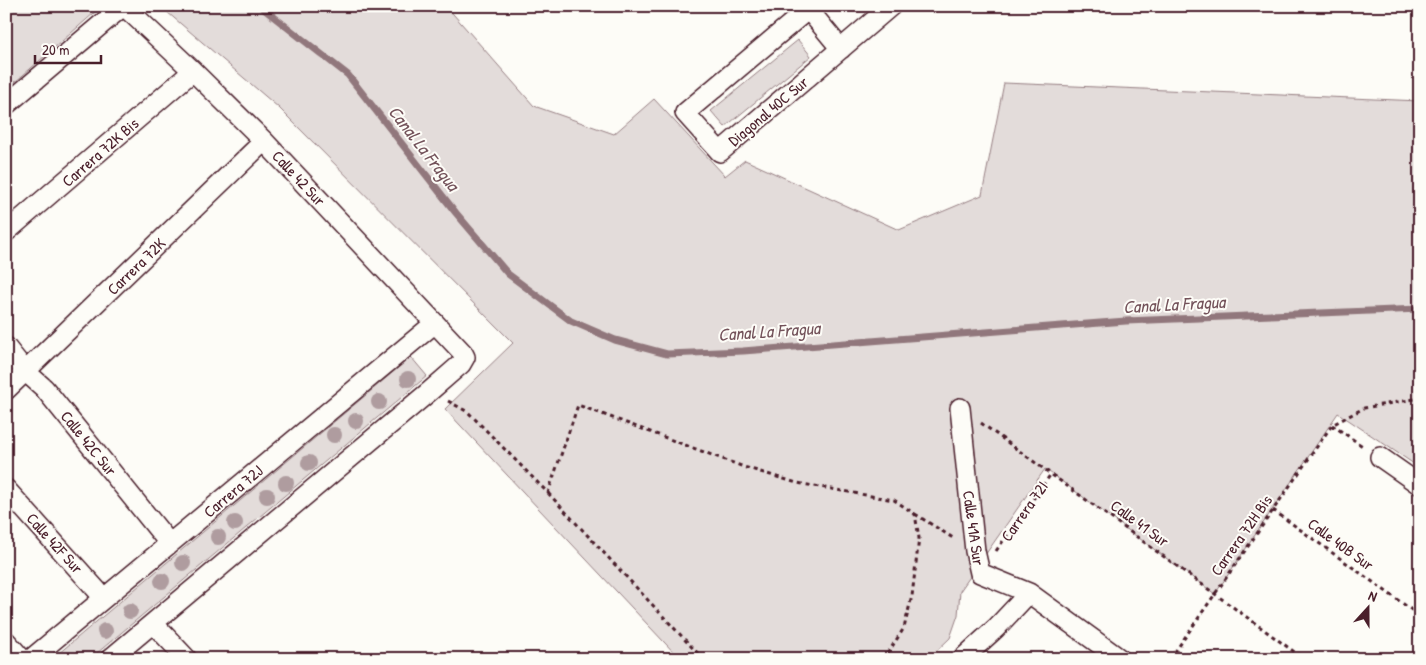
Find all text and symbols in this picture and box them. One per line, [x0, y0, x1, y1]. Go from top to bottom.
scale bar [35, 32, 101, 64]
text: 20 m [42, 39, 69, 60]
street label: Diagonal 40C Sur [723, 71, 813, 151]
water label: Canal La Fragua [383, 100, 466, 197]
street label: Carrera 72K Bis [57, 112, 143, 192]
street label: Calle 42 Sur [267, 145, 331, 211]
street label: Carrera 72K [102, 232, 171, 299]
water label: Canal La Fragua [1122, 289, 1227, 319]
water label: Canal La Fragua [717, 315, 823, 347]
street label: Calle 42C Sur [56, 406, 122, 480]
street label: Carrera 72J [199, 460, 267, 522]
street label: Carrera 72I [995, 476, 1053, 546]
street label: Calle 41A Sur [958, 489, 990, 567]
street label: Carrera 72H Bis [1205, 490, 1277, 580]
street label: Calle 41 Sur [1106, 494, 1174, 552]
street label: Calle 42F Sur [22, 508, 88, 578]
street label: Calle 40B Sur [1303, 513, 1379, 575]
north arrow [1344, 582, 1394, 632]
text: N [1366, 585, 1380, 606]

